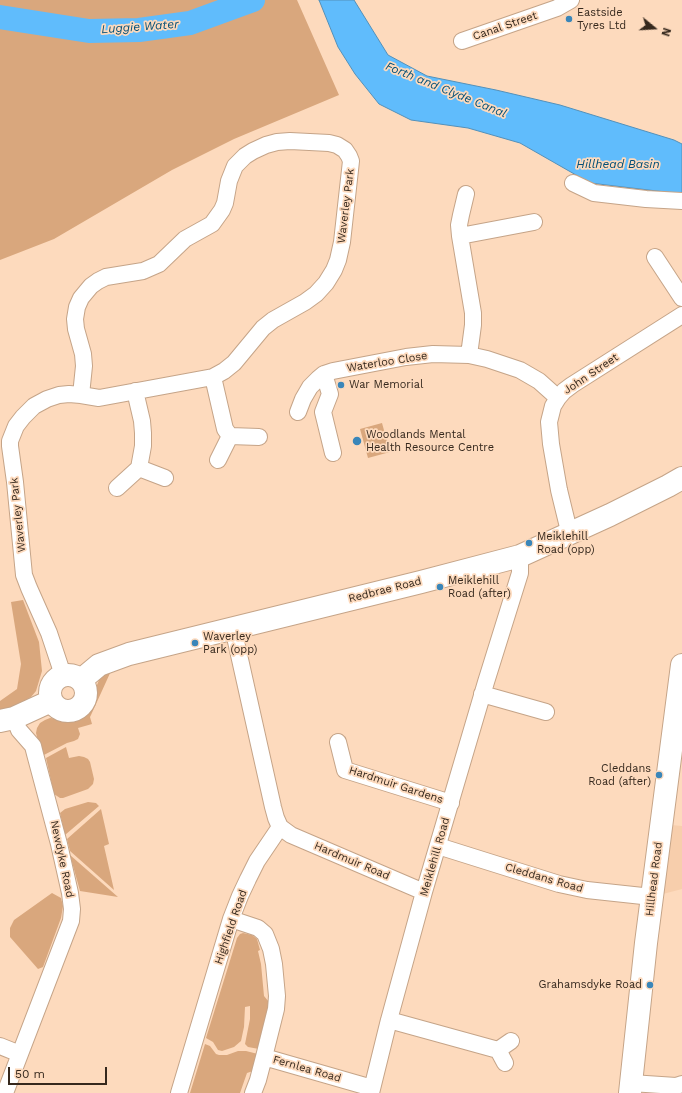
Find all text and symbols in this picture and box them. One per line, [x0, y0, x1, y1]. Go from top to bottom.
place label: Eastside Tyres Ltd [577, 6, 626, 32]
north arrow [634, 8, 674, 48]
street label: Canal Street [471, 9, 539, 43]
marker: Eastside Tyres Ltd [564, 14, 574, 24]
water label: Luggie Water [101, 17, 179, 37]
text: N [658, 26, 673, 38]
water label: Forth and Clyde Canal [383, 59, 509, 121]
water label: Hillhead Basin [576, 157, 660, 171]
street label: Waverley Park [335, 168, 357, 244]
street label: Waterloo Close [346, 349, 428, 375]
street label: John Street [561, 351, 621, 397]
place label: War Memorial [349, 378, 423, 392]
marker: War Memorial [336, 380, 346, 390]
place label: Woodlands Mental Health Resource Centre [366, 428, 494, 454]
marker: Woodlands Mental Health Resource Centre [351, 435, 363, 447]
street label: Waverley Park [8, 477, 28, 553]
place label: Meiklehill Road (opp) [537, 530, 595, 556]
marker: Meiklehill Road (opp) [524, 538, 534, 548]
place label: Meiklehill Road (after) [448, 574, 511, 600]
street label: Redbrae Road [347, 575, 423, 605]
marker: Meiklehill Road (after) [435, 582, 445, 592]
place label: Waverley Park (opp) [203, 630, 257, 656]
marker: Waverley Park (opp) [190, 638, 200, 648]
place label: Cleddans Road (after) [588, 762, 651, 788]
street label: Hardmuir Gardens [347, 764, 445, 806]
marker: Cleddans Road (after) [654, 770, 664, 780]
street label: Meiklehill Road [417, 816, 453, 898]
street label: Newdyke Road [47, 819, 77, 899]
street label: Hardmuir Road [312, 839, 392, 883]
street label: Hillhead Road [643, 841, 665, 917]
street label: Cleddans Road [503, 861, 585, 895]
street label: Highfield Road [212, 888, 250, 966]
place label: Grahamsdyke Road [539, 978, 642, 992]
marker: Grahamsdyke Road [645, 980, 655, 990]
street label: Fernlea Road [271, 1053, 343, 1085]
scale bar [10, 1059, 109, 1085]
text: 50 m [15, 1067, 45, 1081]

